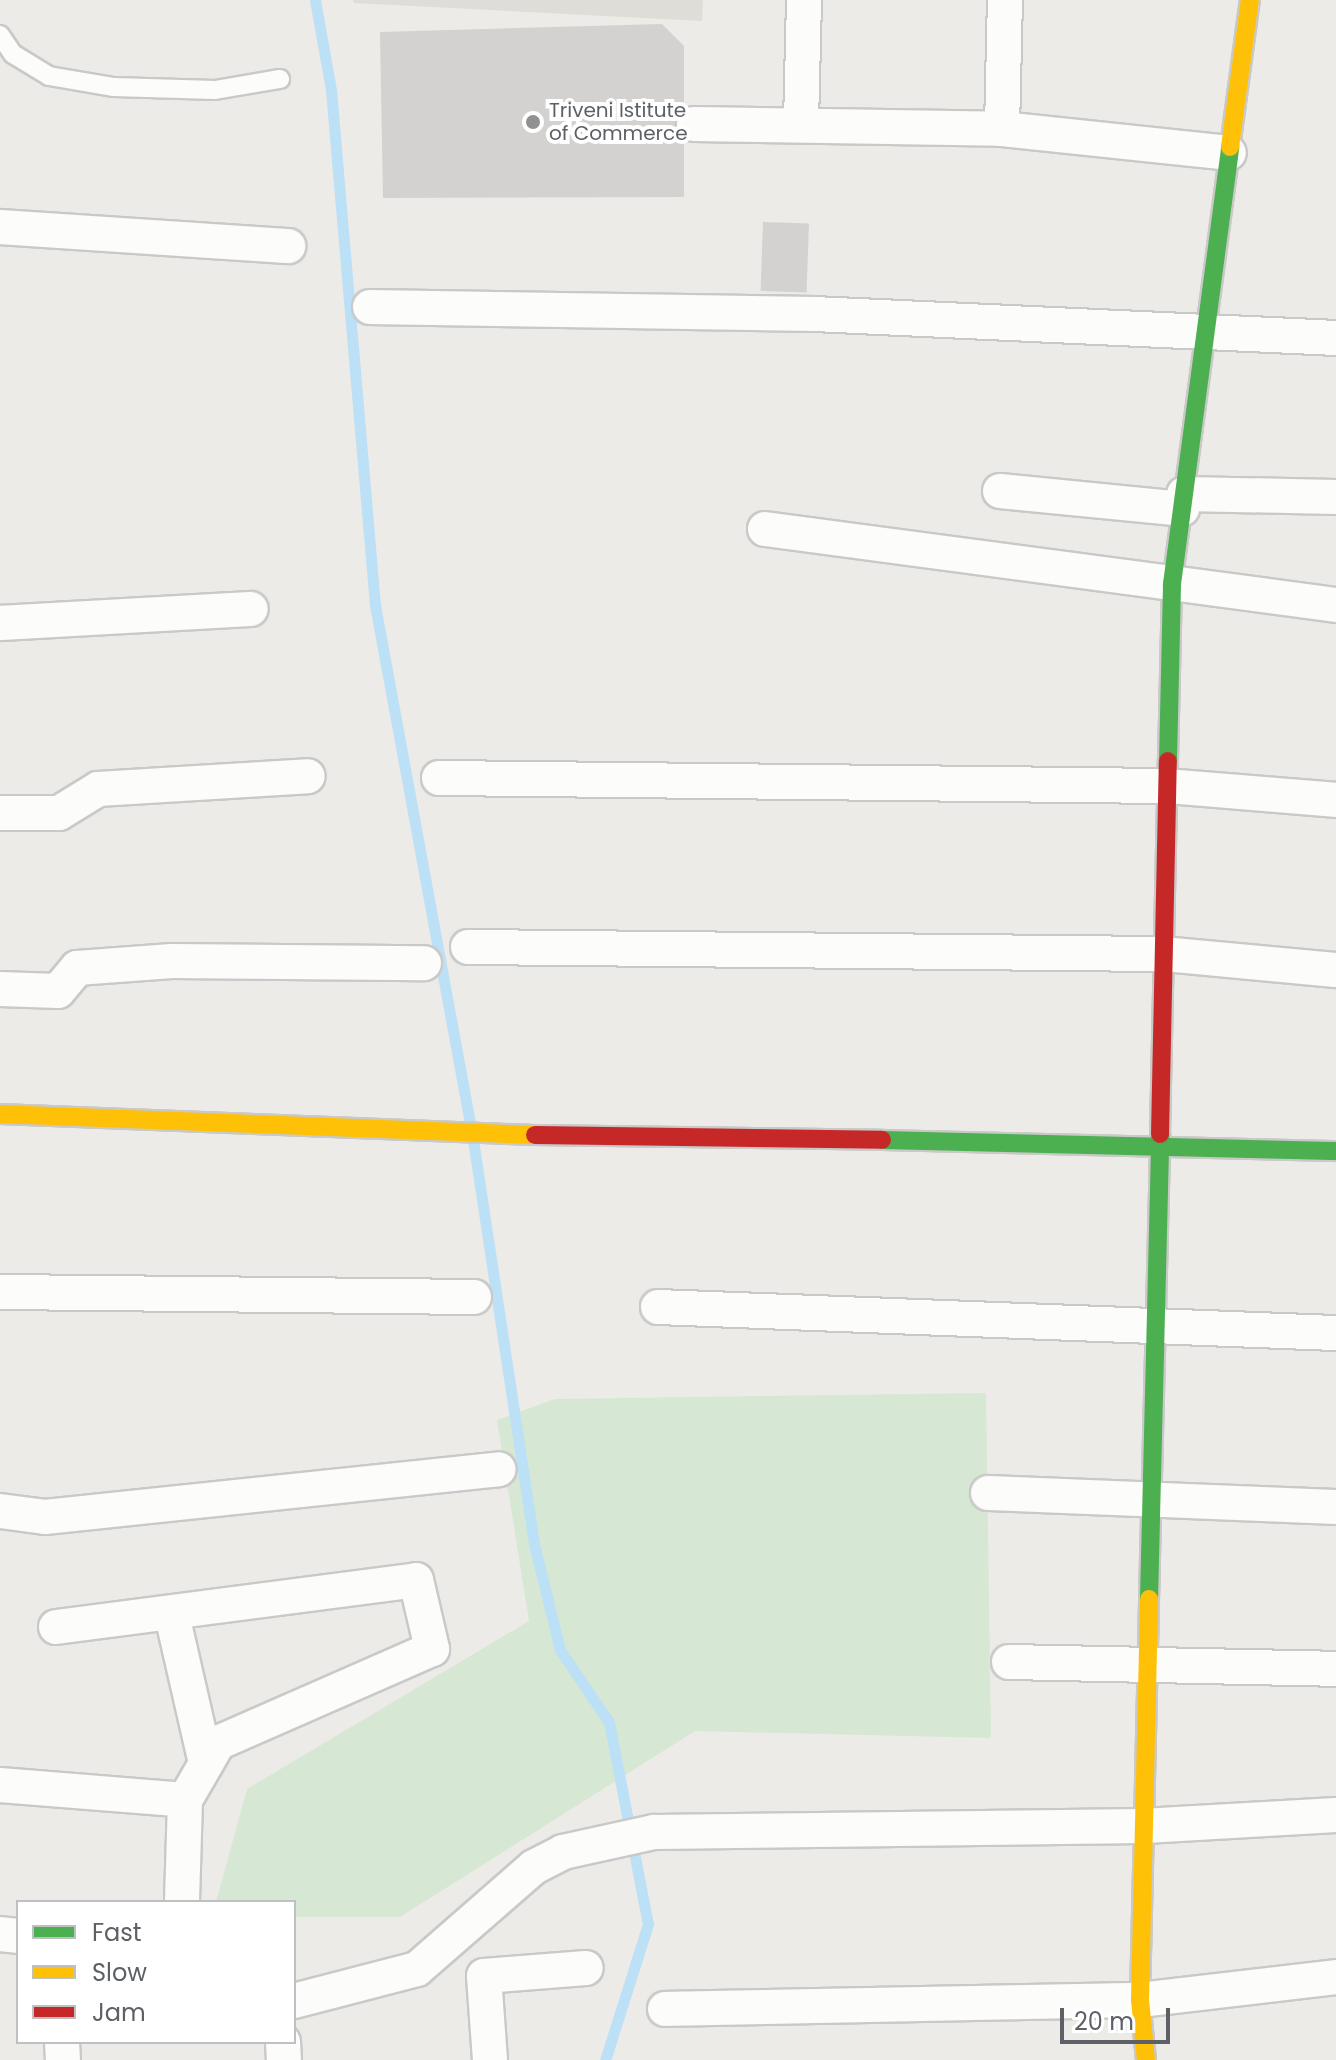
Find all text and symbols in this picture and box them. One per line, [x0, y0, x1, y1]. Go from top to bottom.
place label: Triveni Istitute of Commerce [549, 98, 688, 145]
marker: Triveni Istitute of Commerce [524, 113, 542, 131]
legend [16, 1900, 296, 2044]
text: Fast [92, 1916, 142, 1949]
text: Slow [92, 1956, 147, 1989]
scale bar [1064, 1992, 1174, 2042]
text: Jam [92, 1996, 146, 2029]
text: 20 m [1074, 2005, 1134, 2038]

